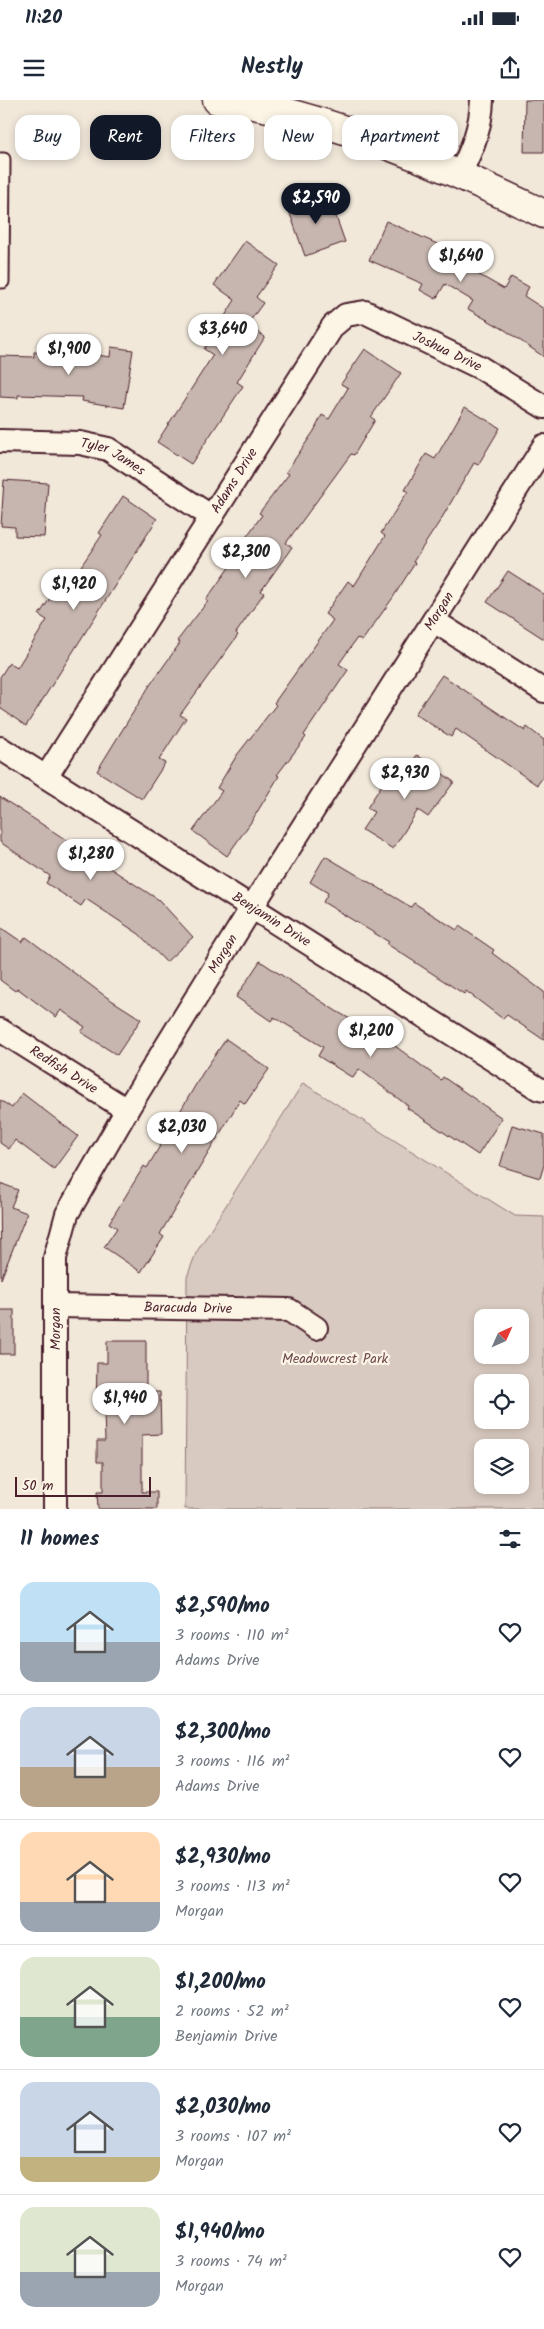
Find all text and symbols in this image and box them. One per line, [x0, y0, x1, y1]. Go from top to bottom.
text: 11:20 [25, 3, 62, 33]
text: Nestly [241, 50, 303, 85]
icon: menu [20, 54, 48, 82]
icon: share [496, 54, 524, 82]
chip: Buy [15, 115, 80, 160]
chip: Rent [90, 115, 161, 160]
chip: Filters [171, 115, 254, 160]
chip: New [264, 115, 332, 160]
chip: Apartment [342, 115, 458, 160]
pin: $2,590 [275, 182, 357, 225]
text: $2,590 [292, 186, 340, 211]
pin: $1,640 [420, 240, 502, 283]
text: $1,640 [439, 244, 483, 269]
pin: $3,640 [182, 314, 264, 356]
text: $3,640 [199, 317, 247, 342]
street label: Joshua Drive [409, 326, 486, 378]
pin: $1,900 [28, 334, 110, 376]
text: $1,900 [47, 337, 91, 362]
street label: Tyler James [78, 432, 150, 482]
street label: Adams Drive [205, 443, 264, 518]
pin: $2,300 [205, 536, 287, 579]
text: $2,300 [222, 540, 270, 565]
pin: $1,920 [33, 568, 115, 611]
text: $1,920 [52, 572, 96, 597]
street label: Morgan [419, 587, 460, 635]
pin: $2,930 [364, 758, 446, 800]
text: $2,930 [381, 761, 429, 786]
pin: $1,280 [50, 838, 132, 881]
text: $1,280 [68, 842, 114, 867]
street label: Benjamin Drive [227, 886, 316, 953]
street label: Morgan [203, 930, 244, 978]
pin: $1,200 [330, 1016, 412, 1058]
text: $1,200 [349, 1019, 393, 1044]
street label: Redfish Drive [25, 1040, 103, 1100]
pin: $2,030 [141, 1112, 223, 1154]
text: $2,030 [158, 1115, 206, 1140]
street label: Baracuda Drive [144, 1297, 233, 1320]
street label: Morgan [45, 1308, 67, 1350]
north arrow [474, 1309, 529, 1364]
map controls [474, 1309, 529, 1494]
park label: Meadowcrest Park [282, 1348, 389, 1370]
button: locate [474, 1374, 529, 1429]
pin: $1,940 [84, 1382, 166, 1425]
text: $1,940 [103, 1386, 147, 1411]
button: layers [474, 1439, 529, 1494]
scale bar [15, 1474, 151, 1497]
text: 50 m [22, 1475, 53, 1497]
text: 11 homes [20, 1523, 99, 1556]
icon: filters [496, 1525, 524, 1553]
text: $2,590/mo [175, 1590, 270, 1623]
icon: home [60, 1602, 120, 1662]
icon: heart [496, 1618, 524, 1646]
text: 3 rooms · 110 m² [175, 1623, 289, 1648]
text: Adams Drive [175, 1648, 260, 1673]
text: $2,300/mo [175, 1716, 271, 1749]
icon: home [60, 1727, 120, 1787]
icon: heart [496, 1743, 524, 1771]
text: 3 rooms · 116 m² [175, 1749, 290, 1774]
text: Adams Drive [175, 1774, 260, 1799]
text: $2,930/mo [175, 1841, 271, 1874]
icon: home [60, 1852, 120, 1912]
icon: heart [496, 1868, 524, 1896]
text: 3 rooms · 113 m² [175, 1874, 290, 1899]
text: Morgan [175, 1899, 224, 1924]
text: $1,200/mo [175, 1966, 266, 1999]
icon: home [60, 1977, 120, 2037]
icon: heart [496, 1993, 524, 2021]
text: 2 rooms · 52 m² [175, 1999, 289, 2024]
text: Benjamin Drive [175, 2024, 277, 2049]
text: $2,030/mo [175, 2091, 271, 2124]
icon: home [60, 2102, 120, 2162]
icon: heart [496, 2118, 524, 2146]
text: 3 rooms · 107 m² [175, 2124, 291, 2149]
text: Morgan [175, 2149, 224, 2174]
text: $1,940/mo [175, 2216, 265, 2249]
icon: home [60, 2227, 120, 2287]
icon: heart [496, 2243, 524, 2271]
text: 3 rooms · 74 m² [175, 2249, 287, 2274]
text: Morgan [175, 2274, 224, 2299]

